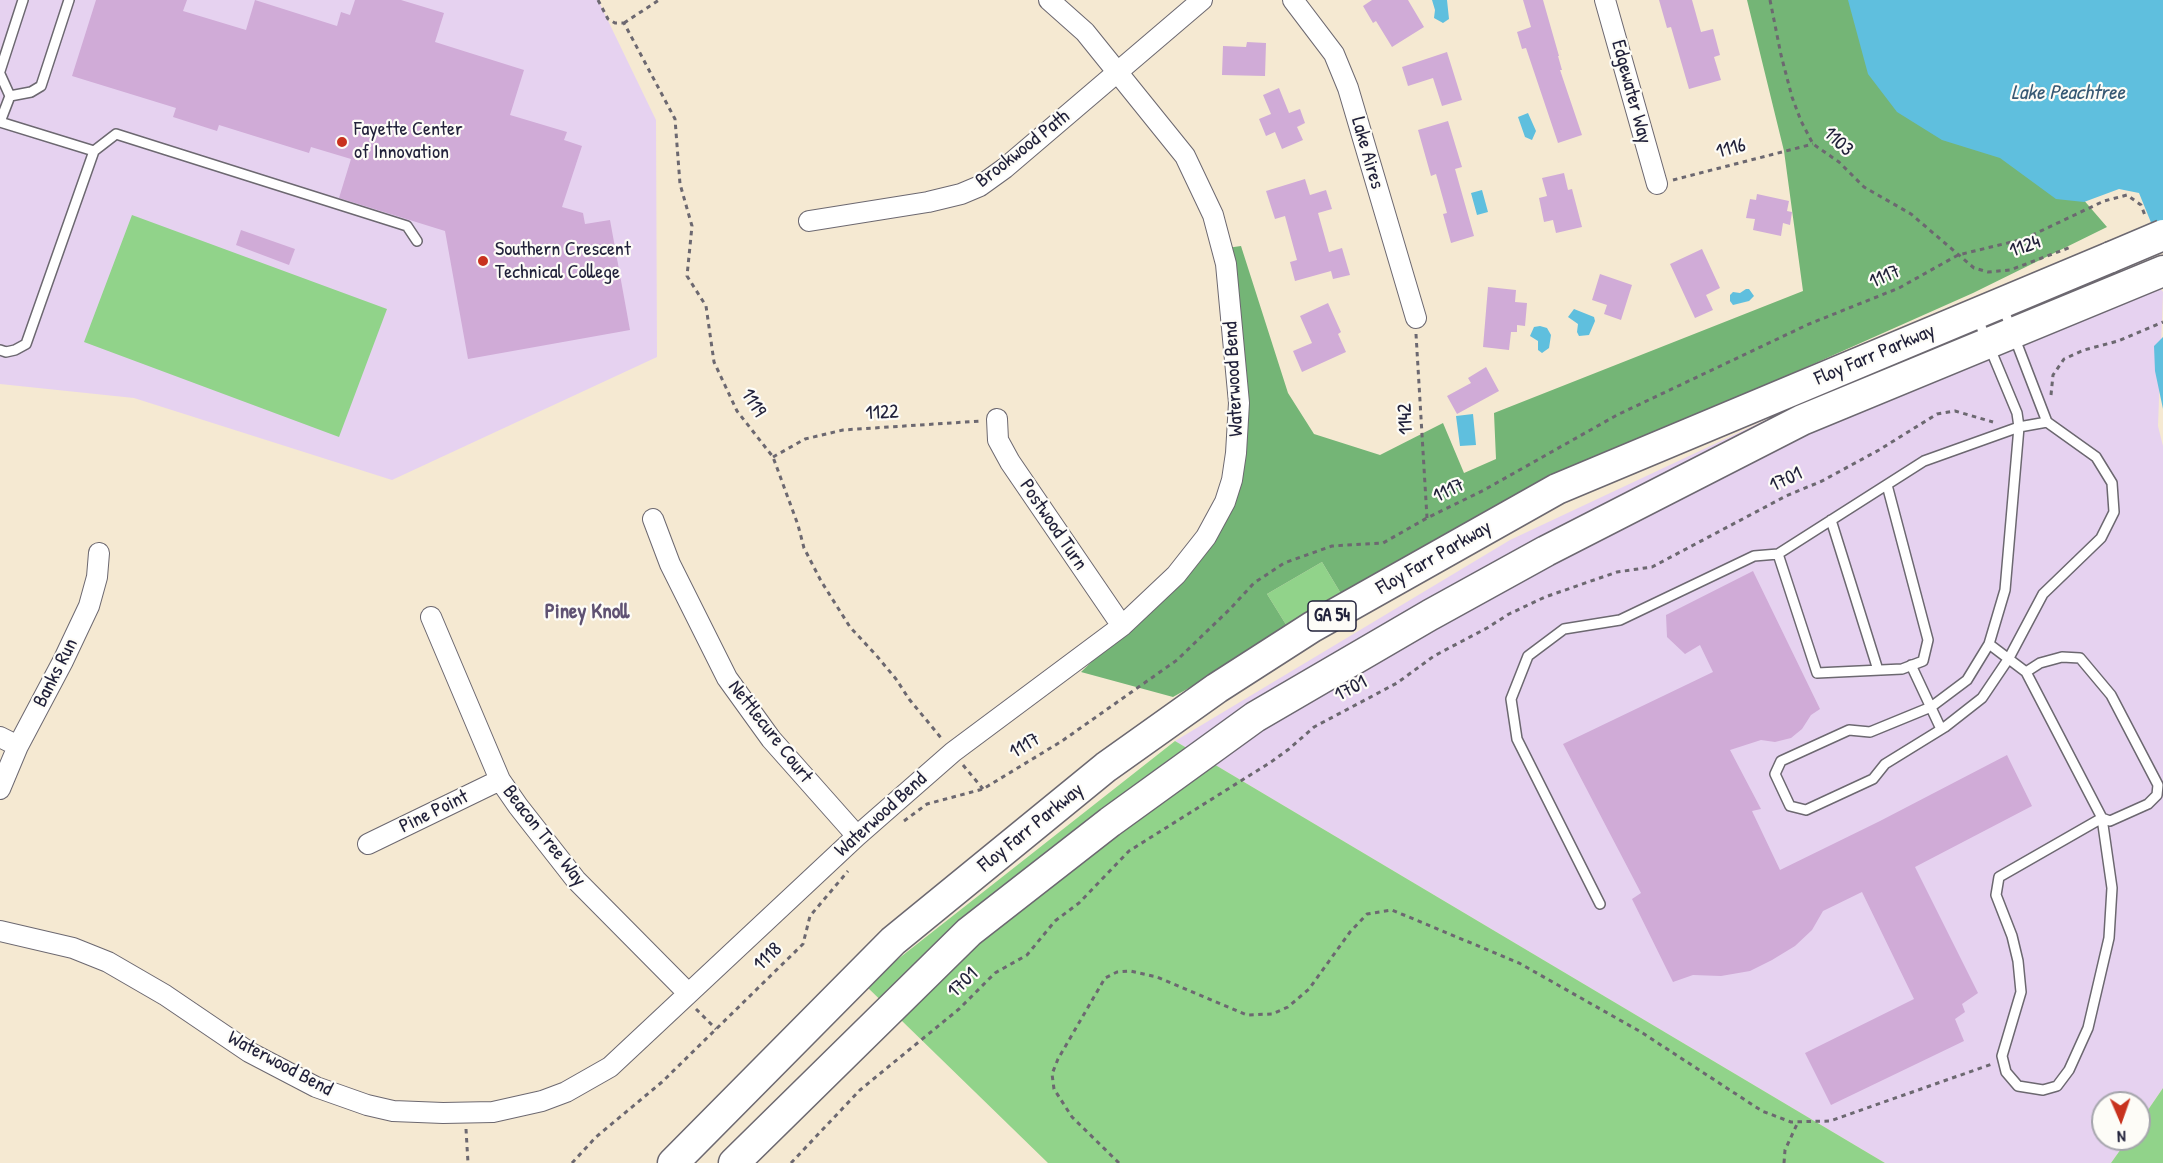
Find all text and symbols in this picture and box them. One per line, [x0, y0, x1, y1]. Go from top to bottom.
street label: Edgewater Way [1606, 38, 1656, 146]
water label: Lake Peachtree [2011, 80, 2125, 106]
street label: Brookwood Path [971, 105, 1075, 193]
street label: Lake Aires [1345, 114, 1389, 192]
place label: Fayette Center of Innovation [354, 118, 463, 165]
street label: 1103 [1818, 122, 1858, 162]
street label: 1116 [1714, 134, 1748, 164]
marker: Fayette Center of Innovation [335, 135, 349, 149]
street label: 1124 [2006, 231, 2044, 263]
place label: Southern Crescent Technical College [495, 238, 631, 285]
marker: Southern Crescent Technical College [476, 254, 490, 268]
street label: 1117 [1866, 260, 1904, 294]
street label: Floy Farr Parkway [1811, 319, 1939, 391]
street label: Waterwood Bend [1219, 321, 1249, 437]
street label: 1119 [735, 384, 771, 422]
street label: 1122 [865, 400, 899, 426]
street label: 1142 [1393, 403, 1419, 435]
street label: 1701 [1766, 462, 1806, 498]
street label: 1117 [1430, 473, 1468, 509]
street label: Postwood Turn [1014, 475, 1092, 575]
street label: Floy Farr Parkway [1372, 516, 1496, 600]
district label: Piney Knoll [545, 599, 629, 625]
road number: GA 54 [1308, 601, 1356, 631]
street label: Banks Run [29, 635, 83, 711]
street label: 1701 [1331, 671, 1371, 707]
street label: Nettlecure Court [723, 676, 817, 788]
street label: 1117 [1005, 728, 1045, 764]
street label: Waterwood Bend [830, 767, 932, 863]
street label: Floy Farr Parkway [974, 778, 1088, 878]
street label: Beacon Tree Way [497, 781, 591, 891]
street label: Pine Point [396, 785, 472, 839]
street label: 1118 [749, 938, 787, 976]
street label: 1701 [943, 963, 983, 1003]
street label: Waterwood Bend [223, 1026, 337, 1102]
north arrow [2091, 1091, 2151, 1151]
text: N [2117, 1126, 2126, 1148]

